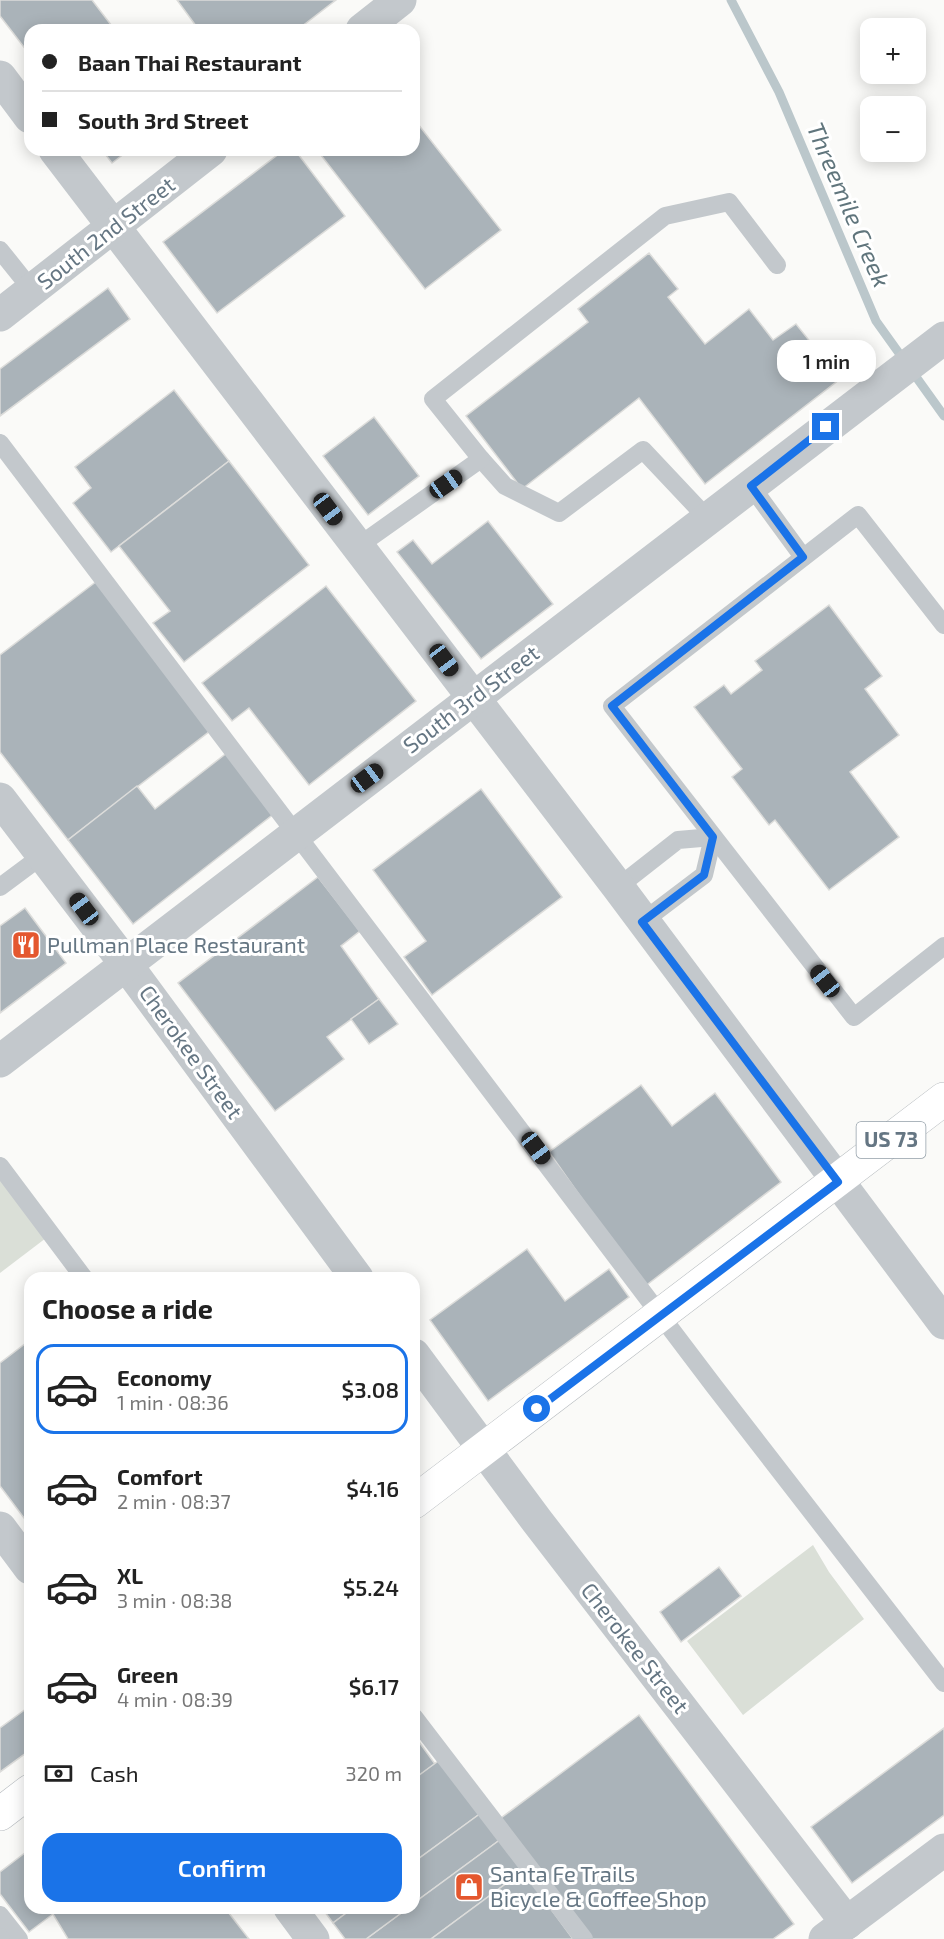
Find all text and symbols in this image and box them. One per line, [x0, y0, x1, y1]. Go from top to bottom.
map controls [860, 18, 926, 162]
button: + [860, 18, 926, 84]
text: Baan Thai Restaurant [78, 49, 301, 75]
button: − [860, 96, 926, 162]
text: South 3rd Street [78, 107, 248, 133]
water label: Threemile Creek [802, 118, 897, 291]
street label: South 2nd Street [31, 170, 179, 294]
callout: 1 min [776, 340, 876, 382]
text: 1 min [803, 349, 850, 373]
route end [812, 413, 839, 440]
car [426, 466, 466, 502]
car [310, 489, 346, 529]
street label: South 3rd Street [398, 639, 543, 758]
car [426, 640, 462, 680]
car [347, 760, 387, 796]
car [66, 889, 102, 929]
restaurant icon: Pullman Place Restaurant [10, 929, 42, 961]
place label: Pullman Place Restaurant [47, 931, 305, 957]
car [807, 961, 843, 1001]
street label: Cherokee Street [135, 980, 249, 1123]
road number: US 73 [856, 1122, 926, 1158]
car [518, 1128, 554, 1168]
text: Choose a ride [42, 1292, 213, 1324]
icon: car [45, 1362, 99, 1416]
text: Economy [117, 1364, 212, 1390]
text: $3.08 [342, 1376, 399, 1402]
text: 1 min · 08:36 [117, 1390, 229, 1414]
route start [523, 1395, 550, 1422]
icon: car [45, 1461, 99, 1515]
text: Comfort [117, 1463, 202, 1489]
text: $4.16 [346, 1475, 399, 1501]
text: 2 min · 08:37 [117, 1489, 231, 1513]
icon: car [45, 1560, 99, 1614]
text: XL [117, 1562, 143, 1588]
text: $5.24 [343, 1574, 399, 1600]
street label: Cherokee Street [577, 1577, 695, 1718]
text: 3 min · 08:38 [117, 1588, 233, 1612]
icon: car [45, 1659, 99, 1713]
text: Green [117, 1661, 179, 1687]
text: $6.17 [349, 1673, 399, 1699]
text: 4 min · 08:39 [117, 1687, 233, 1711]
icon: cash [42, 1757, 75, 1790]
text: Cash [90, 1760, 139, 1786]
text: 320 m [346, 1761, 402, 1785]
button: Confirm [42, 1833, 402, 1902]
place label: Santa Fe Trails Bicycle & Coffee Shop [490, 1860, 707, 1911]
shop icon: Santa Fe Trails Bicycle & Coffee Shop [453, 1871, 485, 1903]

